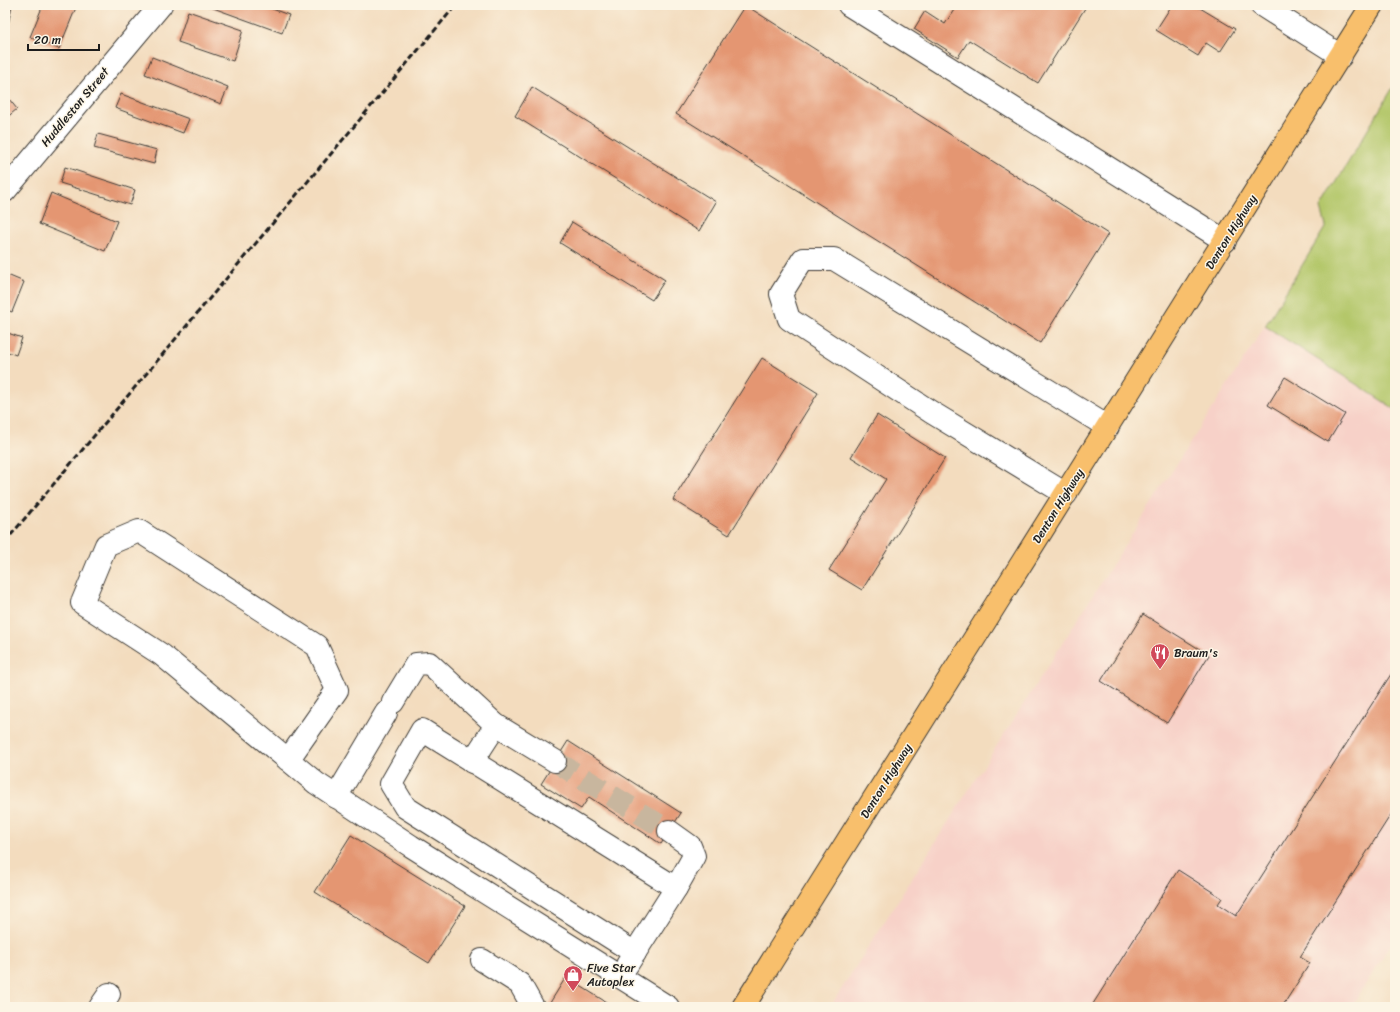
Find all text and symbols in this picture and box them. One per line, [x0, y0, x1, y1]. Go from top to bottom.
scale bar [28, 26, 99, 52]
text: 20 m [34, 29, 61, 51]
street label: Huddleston Street [35, 61, 116, 152]
street label: Denton Highway [1199, 189, 1263, 274]
street label: Denton Highway [1026, 463, 1090, 548]
restaurant icon: Braum's [1149, 642, 1171, 670]
place label: Braum's [1174, 642, 1218, 664]
street label: Denton Highway [854, 738, 918, 823]
place label: Five Star Autoplex [586, 957, 637, 993]
shop icon: Five Star Autoplex [562, 964, 584, 992]

